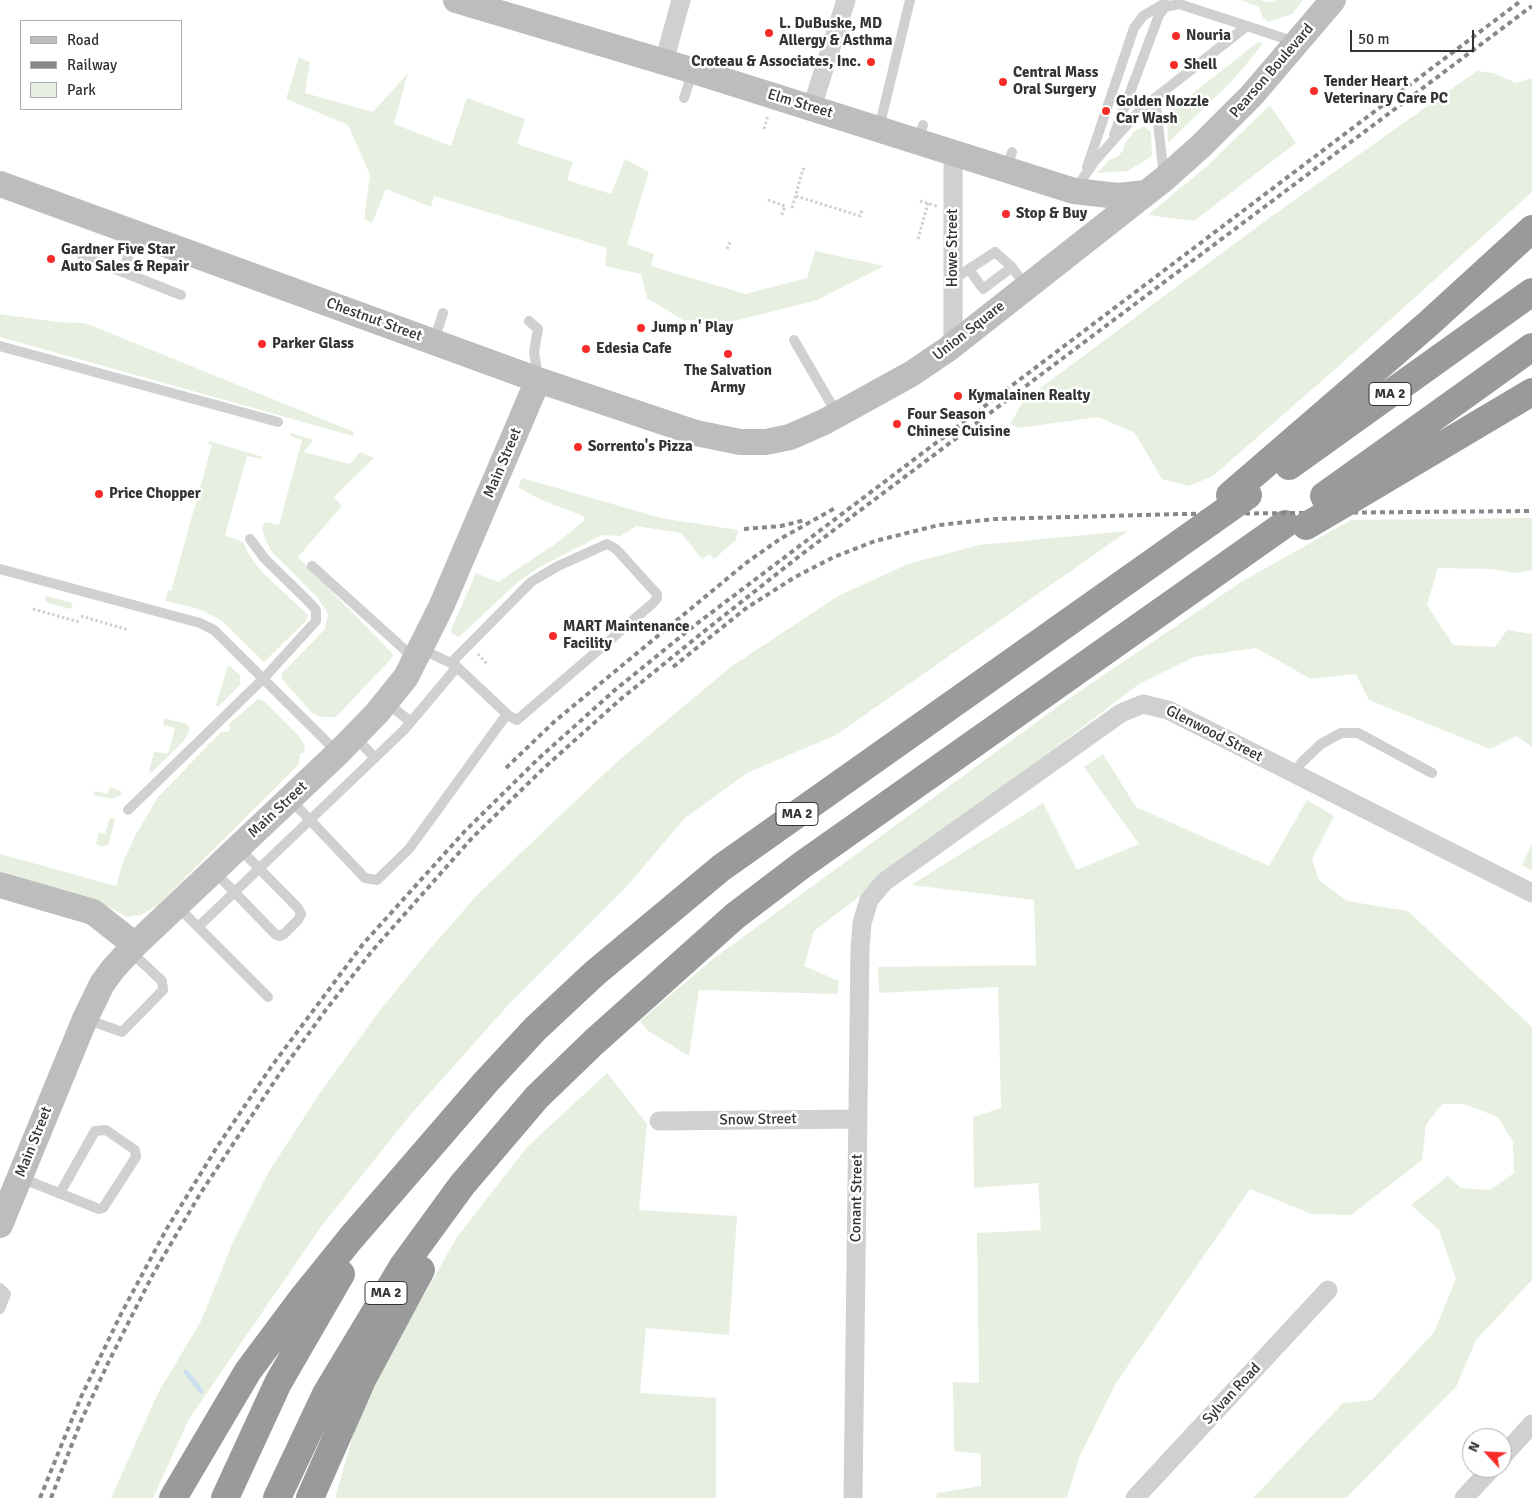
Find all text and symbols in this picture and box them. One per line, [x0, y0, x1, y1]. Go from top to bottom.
place label: L. DuBuske, MD Allergy & Asthma [779, 15, 892, 50]
legend [20, 20, 182, 110]
street label: Pearson Boulevard [1226, 20, 1318, 122]
scale bar [1352, 20, 1476, 52]
marker: L. DuBuske, MD Allergy & Asthma [763, 27, 775, 39]
place label: Nouria [1186, 27, 1231, 45]
marker: Nouria [1170, 30, 1182, 42]
text: 50 m [1358, 30, 1389, 48]
text: Road [67, 31, 99, 49]
place label: Croteau & Associates, Inc. [691, 53, 861, 71]
text: Railway [67, 56, 117, 74]
marker: Croteau & Associates, Inc. [865, 56, 877, 68]
place label: Shell [1184, 56, 1217, 74]
marker: Shell [1168, 59, 1180, 71]
place label: Central Mass Oral Surgery [1013, 64, 1098, 99]
place label: Tender Heart Veterinary Care PC [1324, 73, 1448, 108]
marker: Central Mass Oral Surgery [997, 76, 1009, 88]
text: Park [67, 81, 96, 99]
marker: Tender Heart Veterinary Care PC [1308, 85, 1320, 97]
street label: Elm Street [765, 86, 835, 122]
place label: Golden Nozzle Car Wash [1116, 93, 1209, 128]
marker: Golden Nozzle Car Wash [1100, 105, 1112, 117]
place label: Stop & Buy [1016, 205, 1087, 223]
marker: Stop & Buy [1000, 208, 1012, 220]
street label: Howe Street [944, 209, 962, 287]
place label: Gardner Five Star Auto Sales & Repair [61, 241, 189, 276]
marker: Gardner Five Star Auto Sales & Repair [45, 253, 57, 265]
street label: Chestnut Street [324, 294, 424, 346]
street label: Union Square [929, 297, 1009, 365]
place label: Jump n' Play [651, 319, 733, 337]
marker: Jump n' Play [635, 322, 647, 334]
place label: Parker Glass [272, 335, 354, 353]
marker: Parker Glass [256, 338, 268, 350]
place label: Edesia Cafe [596, 340, 672, 358]
marker: Edesia Cafe [580, 343, 592, 355]
marker: The Salvation Army [722, 348, 734, 360]
place label: The Salvation Army [684, 362, 772, 397]
road number: MA 2 [1369, 382, 1411, 406]
place label: Kymalainen Realty [968, 387, 1090, 405]
marker: Kymalainen Realty [952, 390, 964, 402]
place label: Four Season Chinese Cuisine [907, 406, 1010, 441]
marker: Four Season Chinese Cuisine [891, 418, 903, 430]
street label: Main Street [480, 425, 526, 501]
place label: Sorrento's Pizza [588, 438, 693, 456]
marker: Sorrento's Pizza [572, 441, 584, 453]
place label: Price Chopper [109, 485, 201, 503]
marker: Price Chopper [93, 488, 105, 500]
place label: MART Maintenance Facility [563, 618, 690, 653]
marker: MART Maintenance Facility [547, 630, 559, 642]
street label: Glenwood Street [1163, 702, 1265, 766]
street label: Main Street [245, 778, 311, 842]
road number: MA 2 [776, 802, 818, 826]
street label: Main Street [12, 1104, 56, 1180]
street label: Snow Street [719, 1110, 797, 1130]
street label: Conant Street [847, 1154, 867, 1242]
road number: MA 2 [365, 1282, 407, 1305]
street label: Sylvan Road [1199, 1360, 1265, 1428]
north arrow [1462, 1428, 1512, 1478]
text: N [1464, 1439, 1484, 1455]

